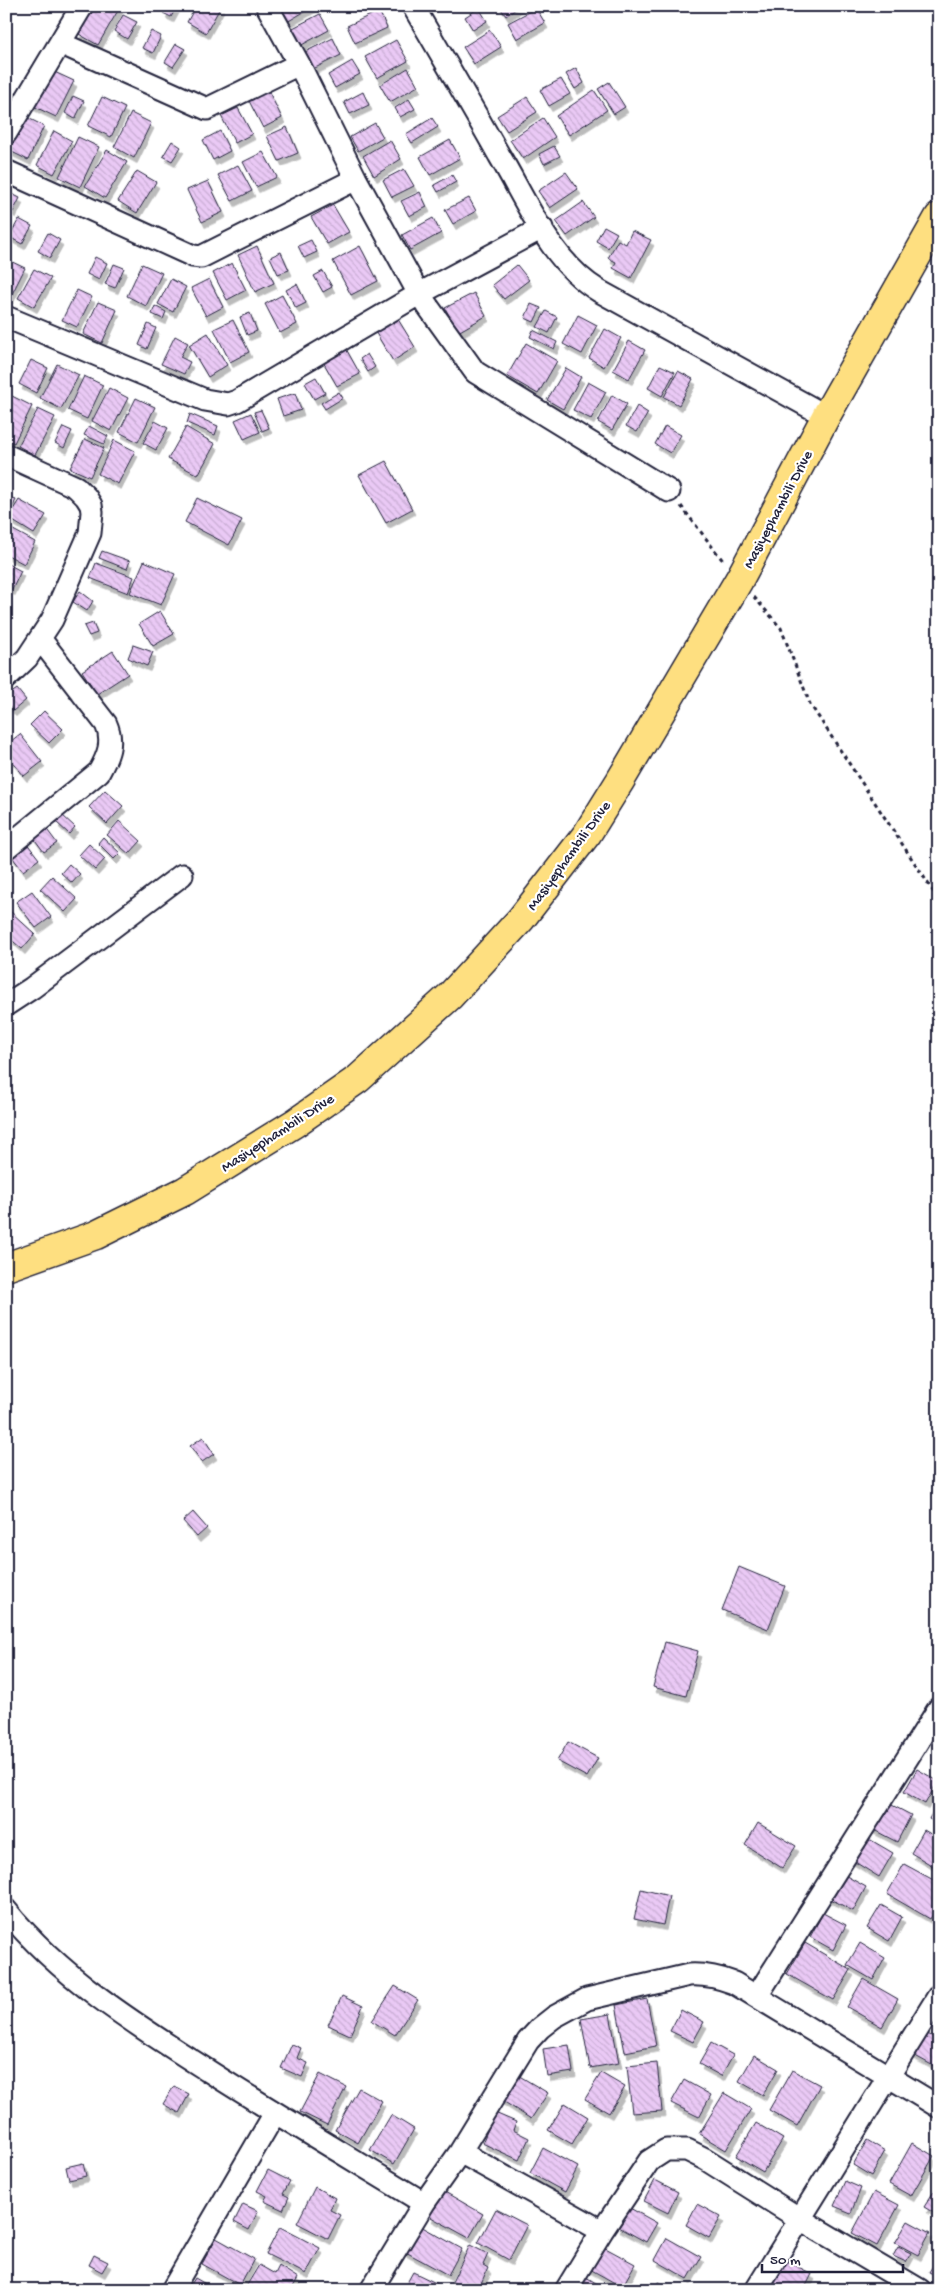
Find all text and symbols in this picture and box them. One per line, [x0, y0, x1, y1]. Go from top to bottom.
street label: Masiyephambili Drive [740, 448, 818, 572]
street label: Masiyephambili Drive [524, 798, 616, 914]
street label: Masiyephambili Drive [218, 1090, 338, 1177]
scale bar [762, 2241, 904, 2273]
text: 50 m [770, 2252, 801, 2270]

